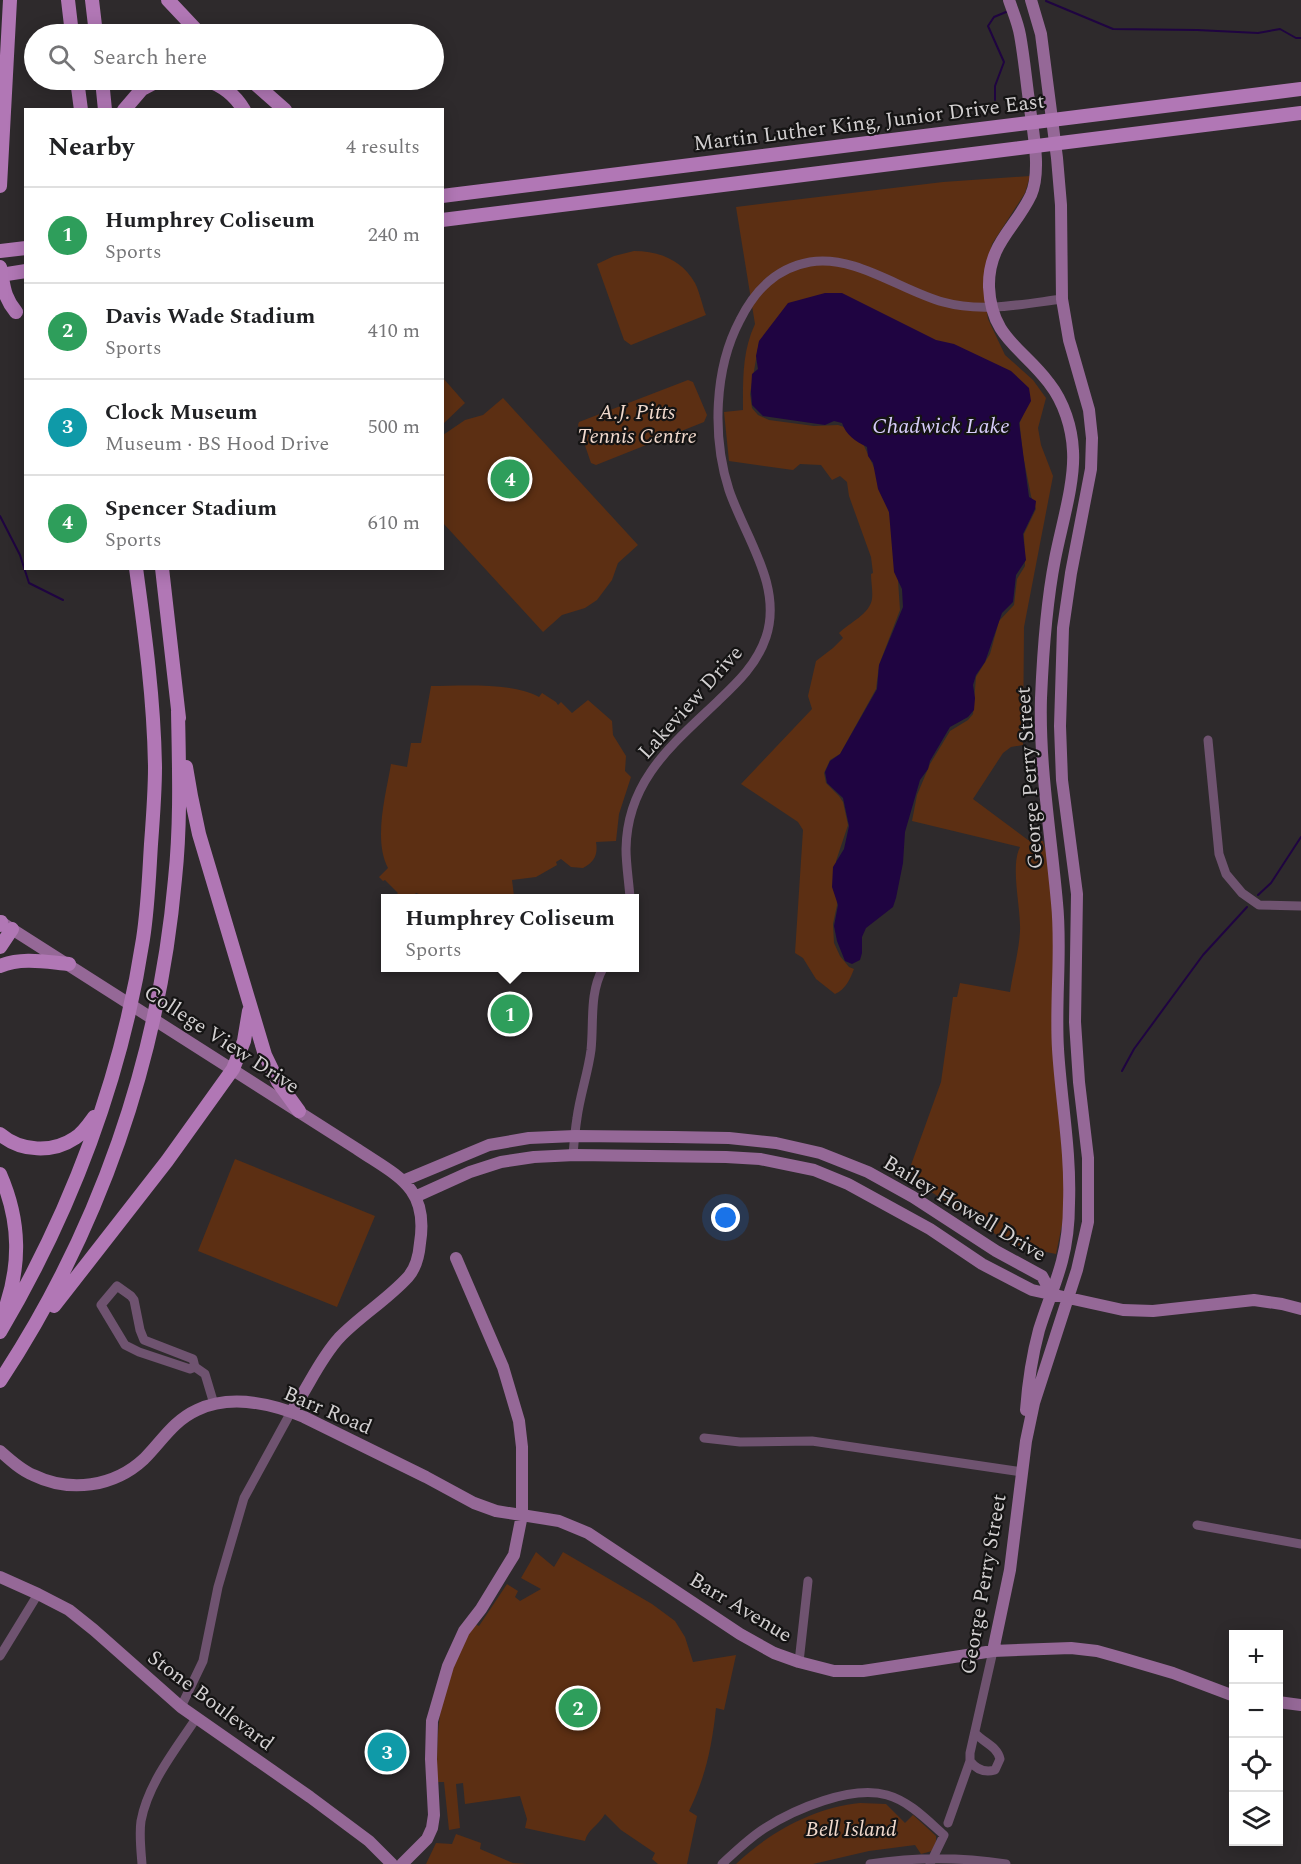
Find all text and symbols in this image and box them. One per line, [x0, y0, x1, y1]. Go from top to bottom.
search box [24, 24, 444, 90]
icon: search [45, 41, 78, 74]
text: Search here [93, 41, 207, 74]
street label: Martin Luther King, Junior Drive East [692, 86, 1047, 160]
text: Nearby [48, 127, 134, 167]
text: 4 results [346, 132, 420, 162]
text: Humphrey Coliseum [105, 204, 315, 237]
text: 1 [62, 220, 73, 250]
text: 240 m [368, 220, 420, 250]
text: Sports [105, 237, 162, 267]
text: Davis Wade Stadium [105, 300, 315, 333]
text: 2 [62, 316, 73, 346]
text: 410 m [368, 316, 420, 346]
text: Sports [105, 333, 162, 363]
text: Clock Museum [105, 396, 258, 429]
park label: A.J. Pitts Tennis Centre [577, 397, 697, 453]
water label: Chadwick Lake [872, 410, 1010, 443]
text: 3 [62, 412, 73, 442]
text: 500 m [368, 412, 420, 442]
text: Museum · BS Hood Drive [105, 429, 329, 459]
pin: 4 [490, 456, 530, 502]
text: Spencer Stadium [105, 492, 277, 525]
text: 4 [62, 508, 73, 538]
text: 610 m [368, 508, 420, 538]
text: Sports [105, 525, 162, 555]
street label: Lakeview Drive [631, 638, 751, 767]
street label: George Perry Street [1008, 686, 1052, 870]
popup [381, 894, 639, 972]
text: Humphrey Coliseum [405, 902, 615, 935]
text: Sports [405, 935, 462, 965]
street label: College View Drive [137, 977, 306, 1102]
pin: 1 [490, 992, 530, 1036]
street label: Bailey Howell Drive [877, 1147, 1052, 1270]
your location [711, 1203, 740, 1232]
street label: Barr Road [278, 1378, 377, 1444]
street label: George Perry Street [952, 1491, 1016, 1677]
street label: Barr Avenue [683, 1564, 798, 1651]
map controls [1229, 1630, 1283, 1846]
button: + [1229, 1630, 1283, 1684]
street label: Stone Boulevard [140, 1642, 281, 1759]
button: − [1229, 1684, 1283, 1738]
pin: 2 [558, 1686, 598, 1730]
pin: 3 [368, 1730, 406, 1774]
button: locate [1229, 1738, 1283, 1792]
button: layers [1229, 1792, 1283, 1846]
park label: Bell Island [806, 1814, 897, 1846]

